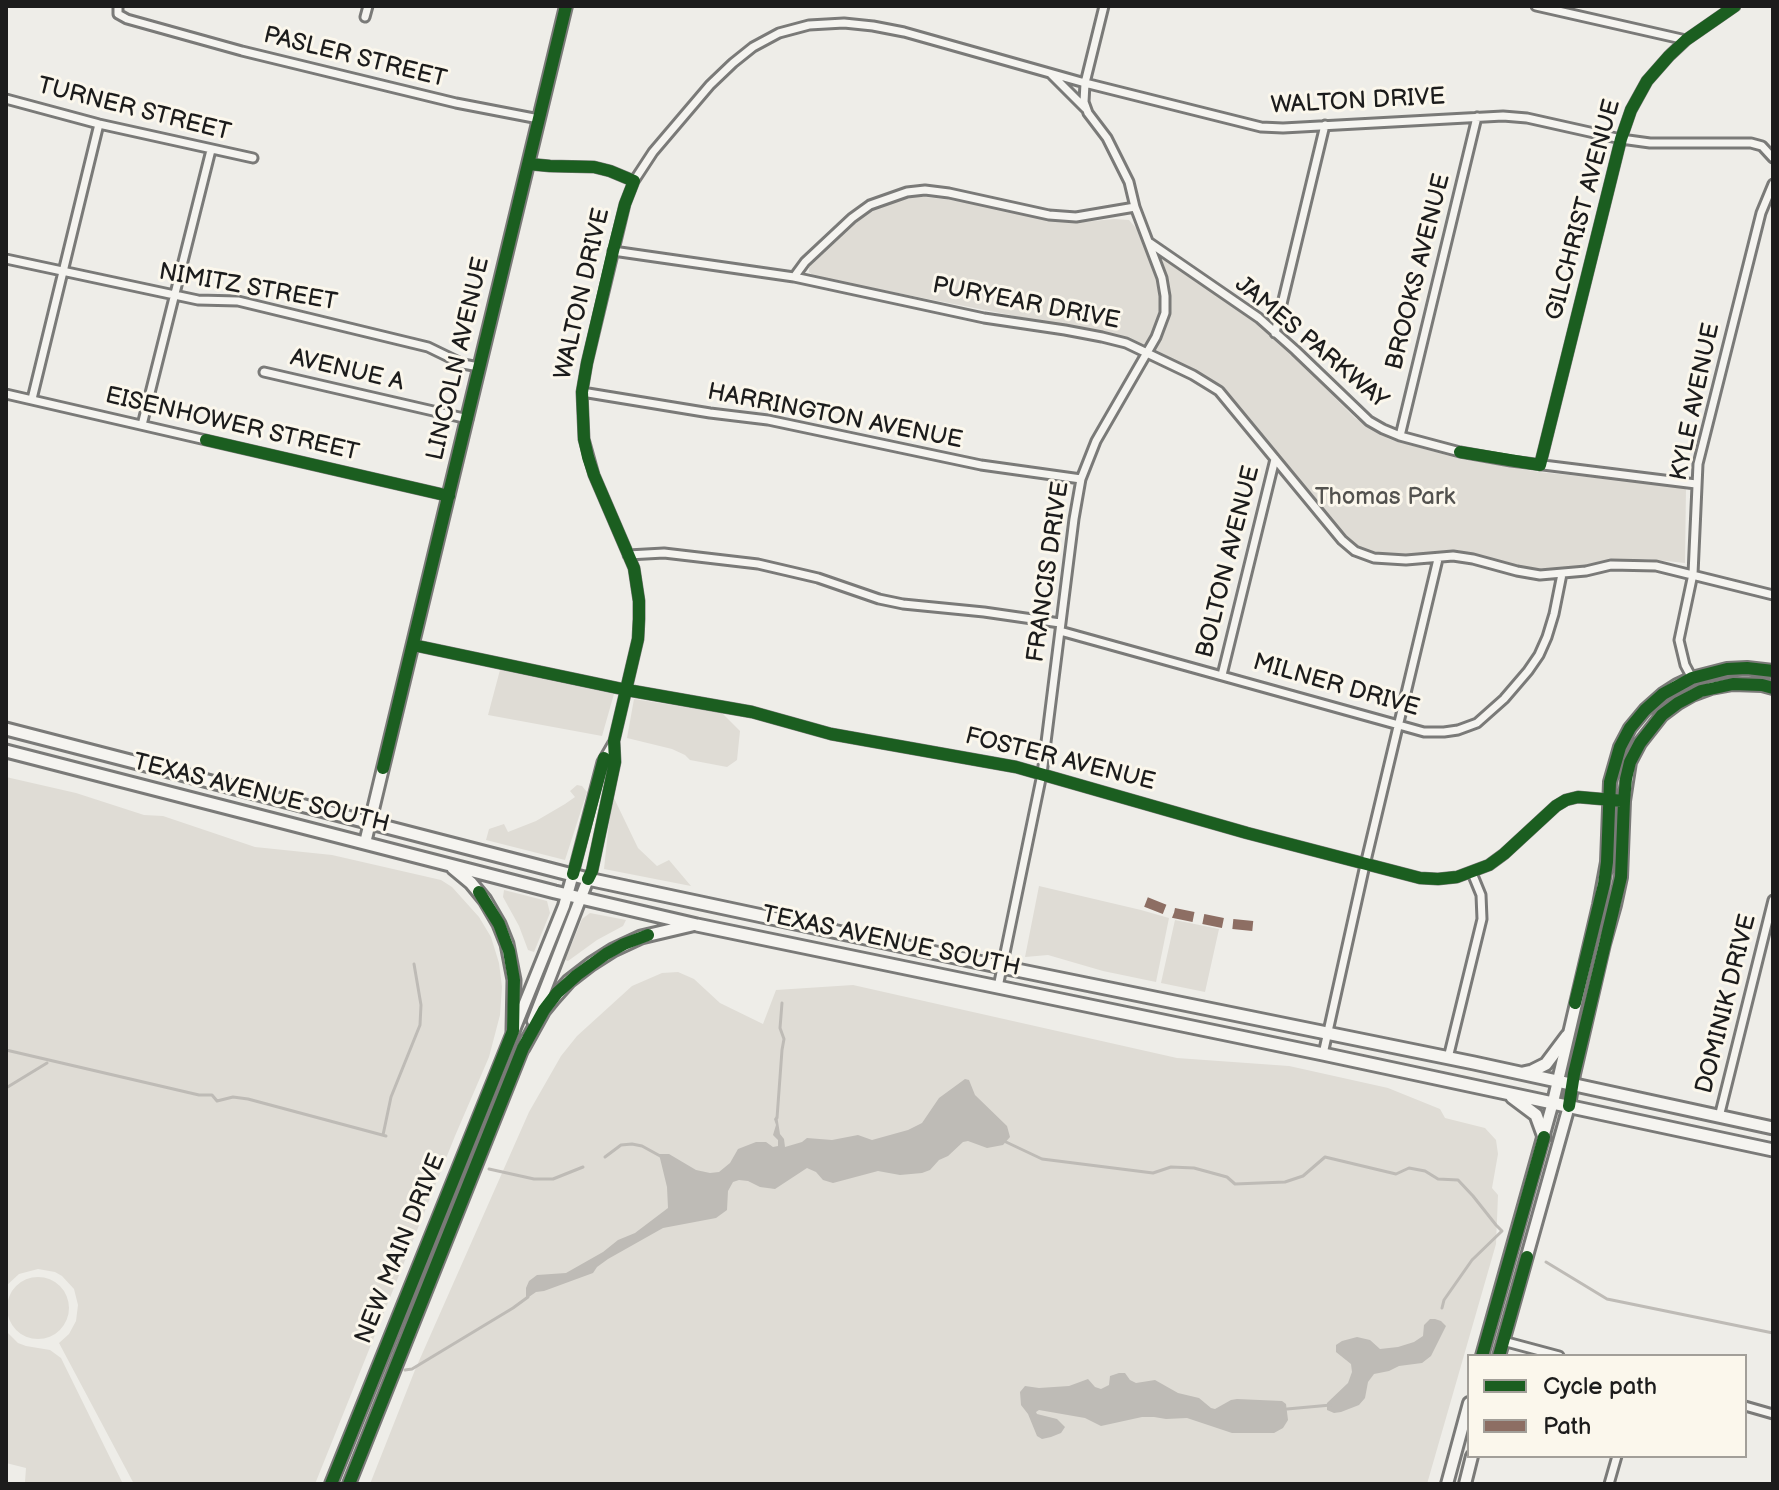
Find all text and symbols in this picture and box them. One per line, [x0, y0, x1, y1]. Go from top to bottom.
street label: PASLER STREET [261, 21, 449, 95]
street label: TURNER STREET [34, 72, 234, 148]
street label: WALTON DRIVE [1270, 83, 1446, 121]
street label: GILCHRIST AVENUE [1541, 96, 1627, 324]
street label: BROOKS AVENUE [1381, 171, 1457, 373]
street label: WALTON DRIVE [549, 206, 617, 382]
street label: LINCOLN AVENUE [422, 255, 496, 463]
street label: NIMITZ STREET [156, 258, 340, 318]
street label: JAMES PARKWAY [1229, 271, 1393, 415]
street label: PURYEAR DRIVE [930, 272, 1122, 336]
street label: KYLE AVENUE [1665, 321, 1727, 483]
street label: AVENUE A [287, 344, 407, 398]
street label: HARRINGTON AVENUE [705, 378, 965, 456]
street label: EISENHOWER STREET [102, 382, 362, 468]
street label: BOLTON AVENUE [1191, 463, 1267, 661]
street label: FRANCIS DRIVE [1022, 480, 1076, 664]
park label: Thomas Park [1315, 484, 1455, 512]
street label: MILNER DRIVE [1249, 648, 1423, 724]
street label: FOSTER AVENUE [962, 722, 1158, 798]
street label: TEXAS AVENUE SOUTH [130, 748, 392, 840]
street label: TEXAS AVENUE SOUTH [759, 901, 1023, 983]
street label: DOMINIK DRIVE [1691, 911, 1763, 1097]
street label: NEW MAIN DRIVE [350, 1150, 452, 1348]
legend [1467, 1354, 1747, 1458]
text: Cycle path [1543, 1372, 1657, 1401]
text: Path [1543, 1412, 1591, 1441]

